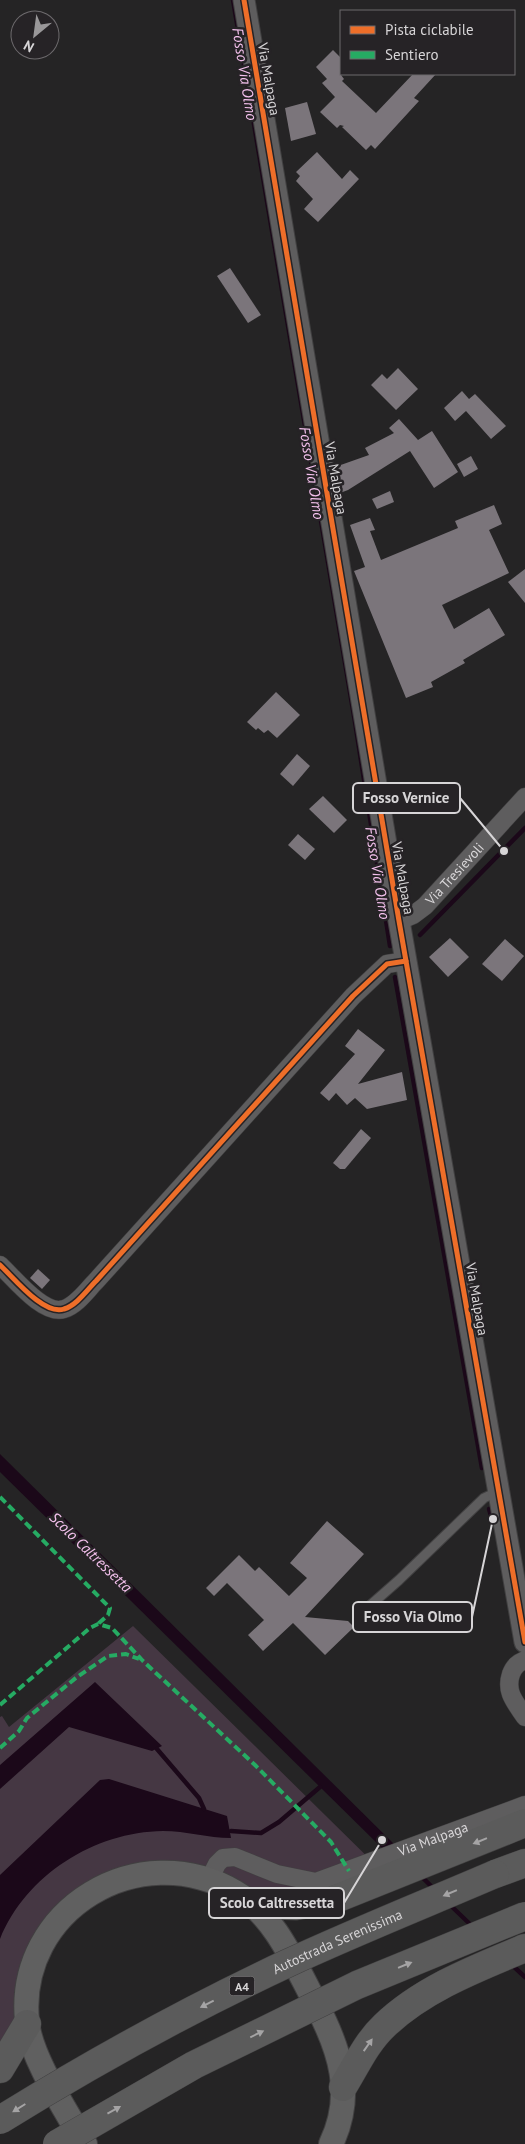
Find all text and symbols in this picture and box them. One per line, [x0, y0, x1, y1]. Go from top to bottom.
north arrow [10, 10, 60, 60]
legend [340, 10, 515, 75]
text: Pista ciclabile [385, 20, 474, 39]
water label: Fosso Via Olmo [228, 26, 262, 122]
text: N [20, 36, 37, 56]
street label: Via Malpaga [254, 40, 284, 117]
text: Sentiero [385, 45, 439, 64]
water label: Fosso Via Olmo [295, 425, 329, 521]
street label: Via Malpaga [321, 439, 351, 516]
callout: Fosso Vernice [353, 783, 460, 813]
text: Fosso Vernice [363, 788, 450, 807]
water label: Fosso Via Olmo [361, 825, 395, 921]
street label: Via Malpaga [388, 839, 418, 916]
street label: Via Tresievoli [421, 839, 488, 910]
street label: Via Malpaga [462, 1260, 492, 1337]
water label: Scolo Caltressetta [46, 1508, 137, 1597]
callout: Fosso Via Olmo [353, 1602, 472, 1632]
text: Fosso Via Olmo [364, 1607, 462, 1626]
street label: Via Malpaga [394, 1818, 470, 1860]
one-way arrow [473, 1838, 487, 1846]
callout: Scolo Caltressetta [209, 1888, 344, 1918]
one-way arrow [443, 1890, 457, 1898]
text: Scolo Caltressetta [220, 1893, 334, 1912]
street label: Autostrada Serenissima [269, 1905, 405, 1978]
one-way arrow [398, 1961, 412, 1969]
road number: A4 [230, 1976, 254, 1995]
one-way arrow [200, 2000, 214, 2008]
one-way arrow [250, 2029, 264, 2037]
one-way arrow [363, 2038, 373, 2052]
one-way arrow [12, 2104, 25, 2113]
one-way arrow [107, 2105, 120, 2114]

